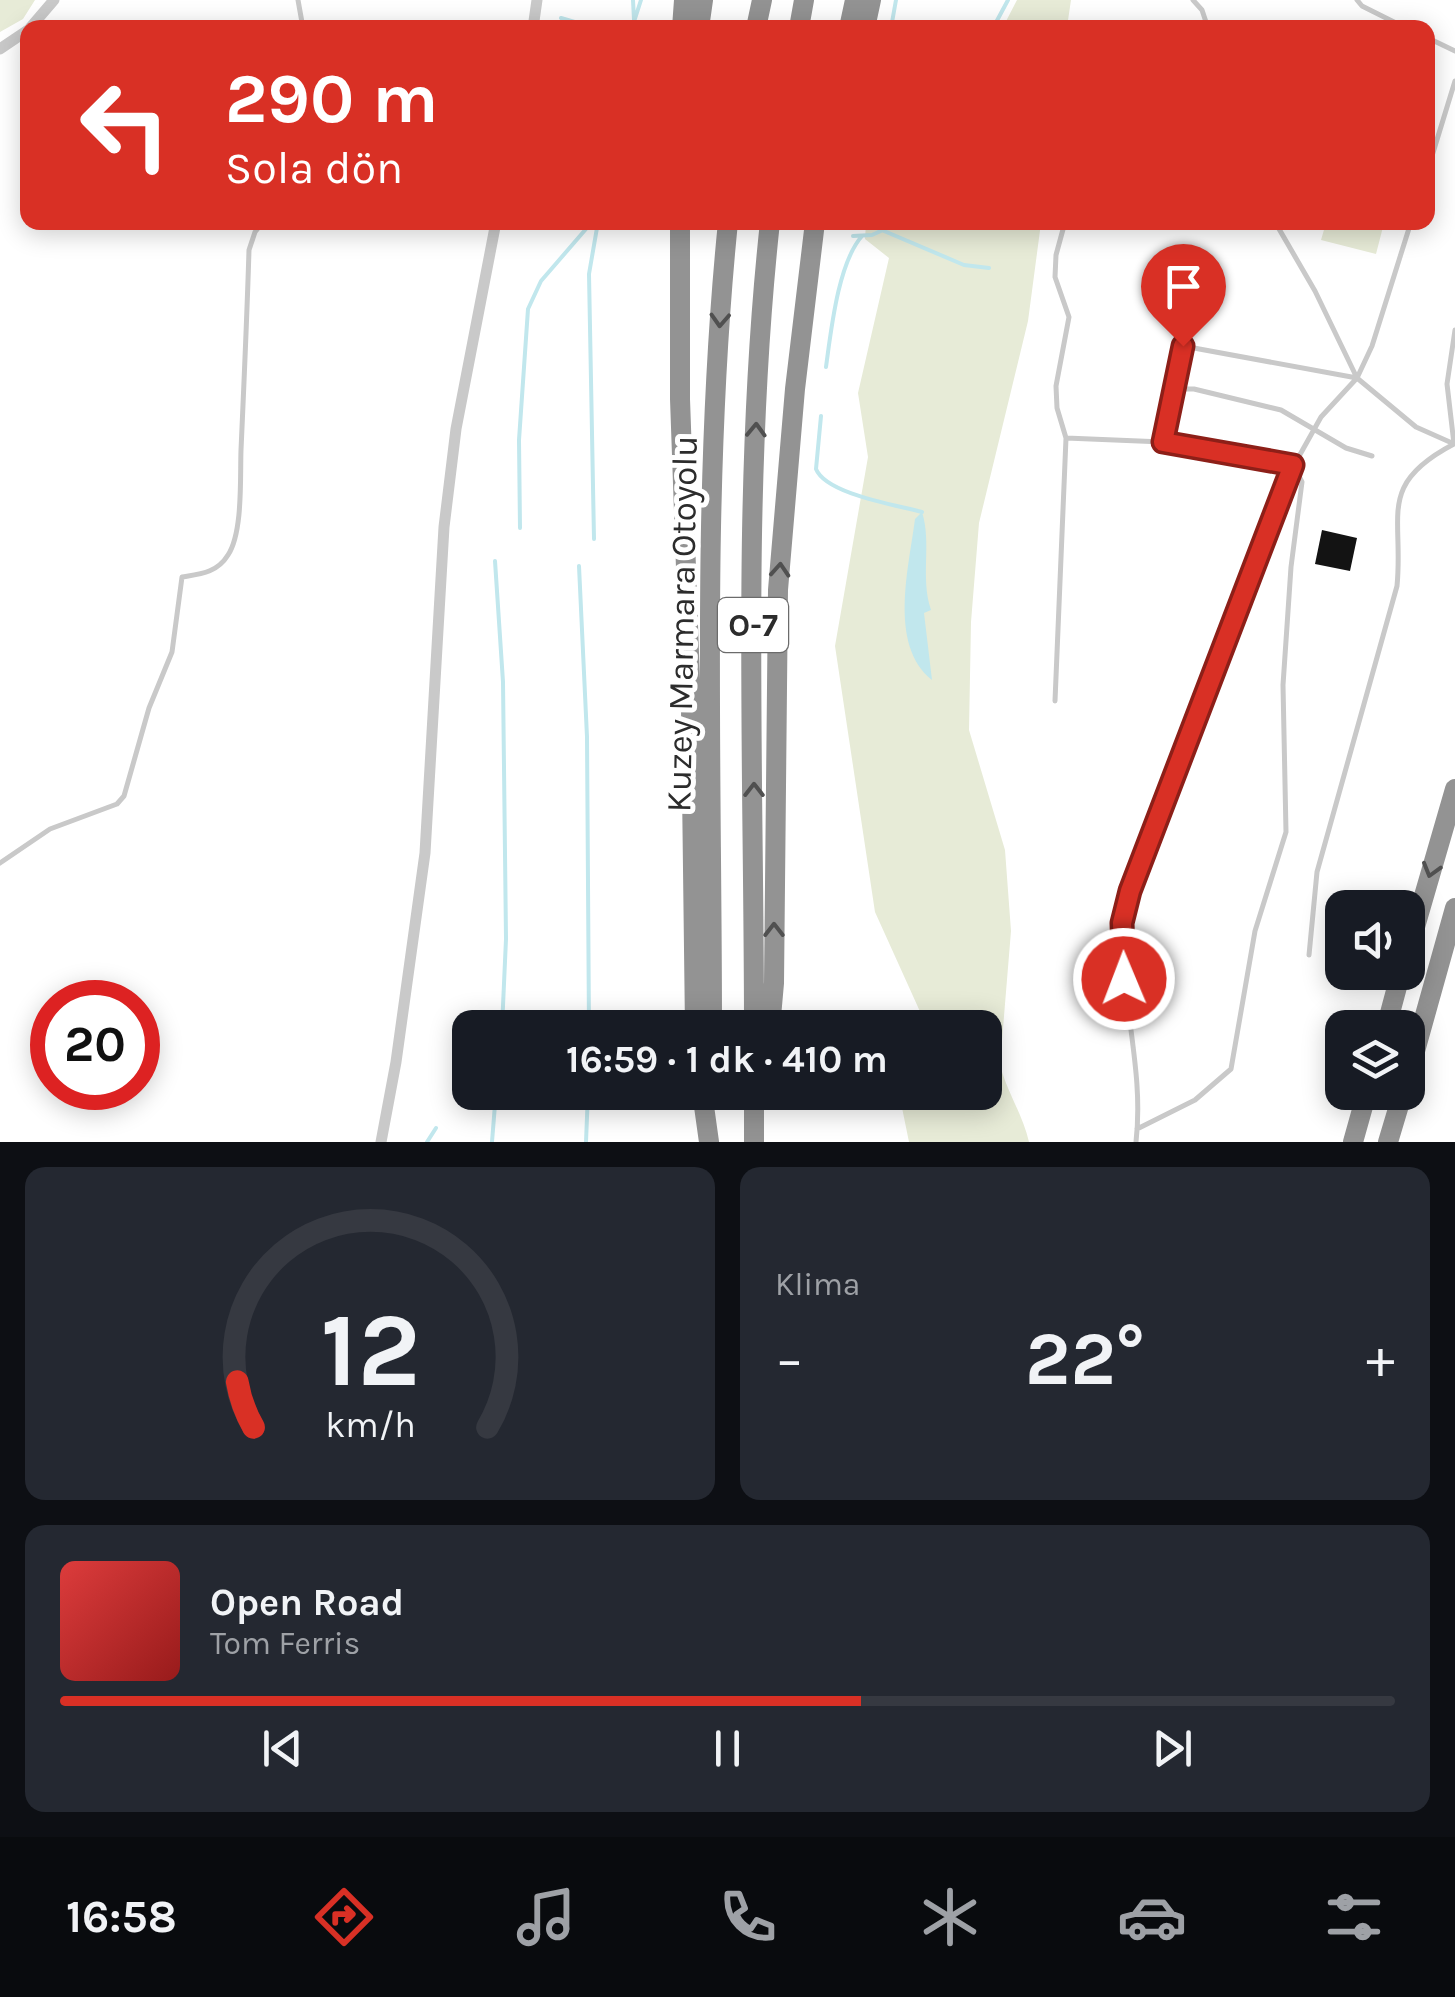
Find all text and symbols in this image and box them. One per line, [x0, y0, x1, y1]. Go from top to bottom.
text: 290 m [225, 58, 438, 140]
icon: left [60, 60, 190, 190]
text: Sola dön [225, 142, 403, 194]
pin [1141, 244, 1226, 347]
icon: arrive [1156, 259, 1211, 314]
one-way arrow [710, 312, 731, 328]
one-way arrow [746, 422, 767, 438]
street label: Kuzey Marmara Otoyolu [658, 435, 706, 813]
one-way arrow [769, 562, 790, 578]
road number: O-7 [718, 598, 788, 652]
one-way arrow [743, 782, 765, 798]
one-way arrow [1422, 861, 1443, 878]
map controls [1325, 890, 1425, 1110]
button: sound [1325, 890, 1425, 990]
one-way arrow [763, 922, 785, 938]
position arrow [1072, 927, 1176, 1031]
speed limit sign: 20 [30, 980, 160, 1110]
button: layers [1325, 1010, 1425, 1110]
text: 16:59 · 1 dk · 410 m [566, 1037, 888, 1082]
text: Klima [775, 1266, 861, 1303]
text: 12 [320, 1290, 420, 1411]
text: 22° [1025, 1315, 1145, 1403]
text: − [775, 1327, 804, 1391]
text: + [1366, 1327, 1395, 1391]
text: km/h [325, 1404, 415, 1446]
text: Open Road [210, 1580, 404, 1625]
text: Tom Ferris [210, 1625, 360, 1662]
icon: previous [255, 1721, 310, 1776]
icon: pause [700, 1721, 755, 1776]
icon: next [1145, 1721, 1200, 1776]
icon: directions [309, 1882, 379, 1952]
icon: music [511, 1882, 581, 1952]
icon: phone [713, 1882, 783, 1952]
icon: climate [915, 1882, 985, 1952]
icon: car [1117, 1882, 1187, 1952]
icon: filters [1319, 1882, 1389, 1952]
text: 16:58 [66, 1891, 177, 1943]

